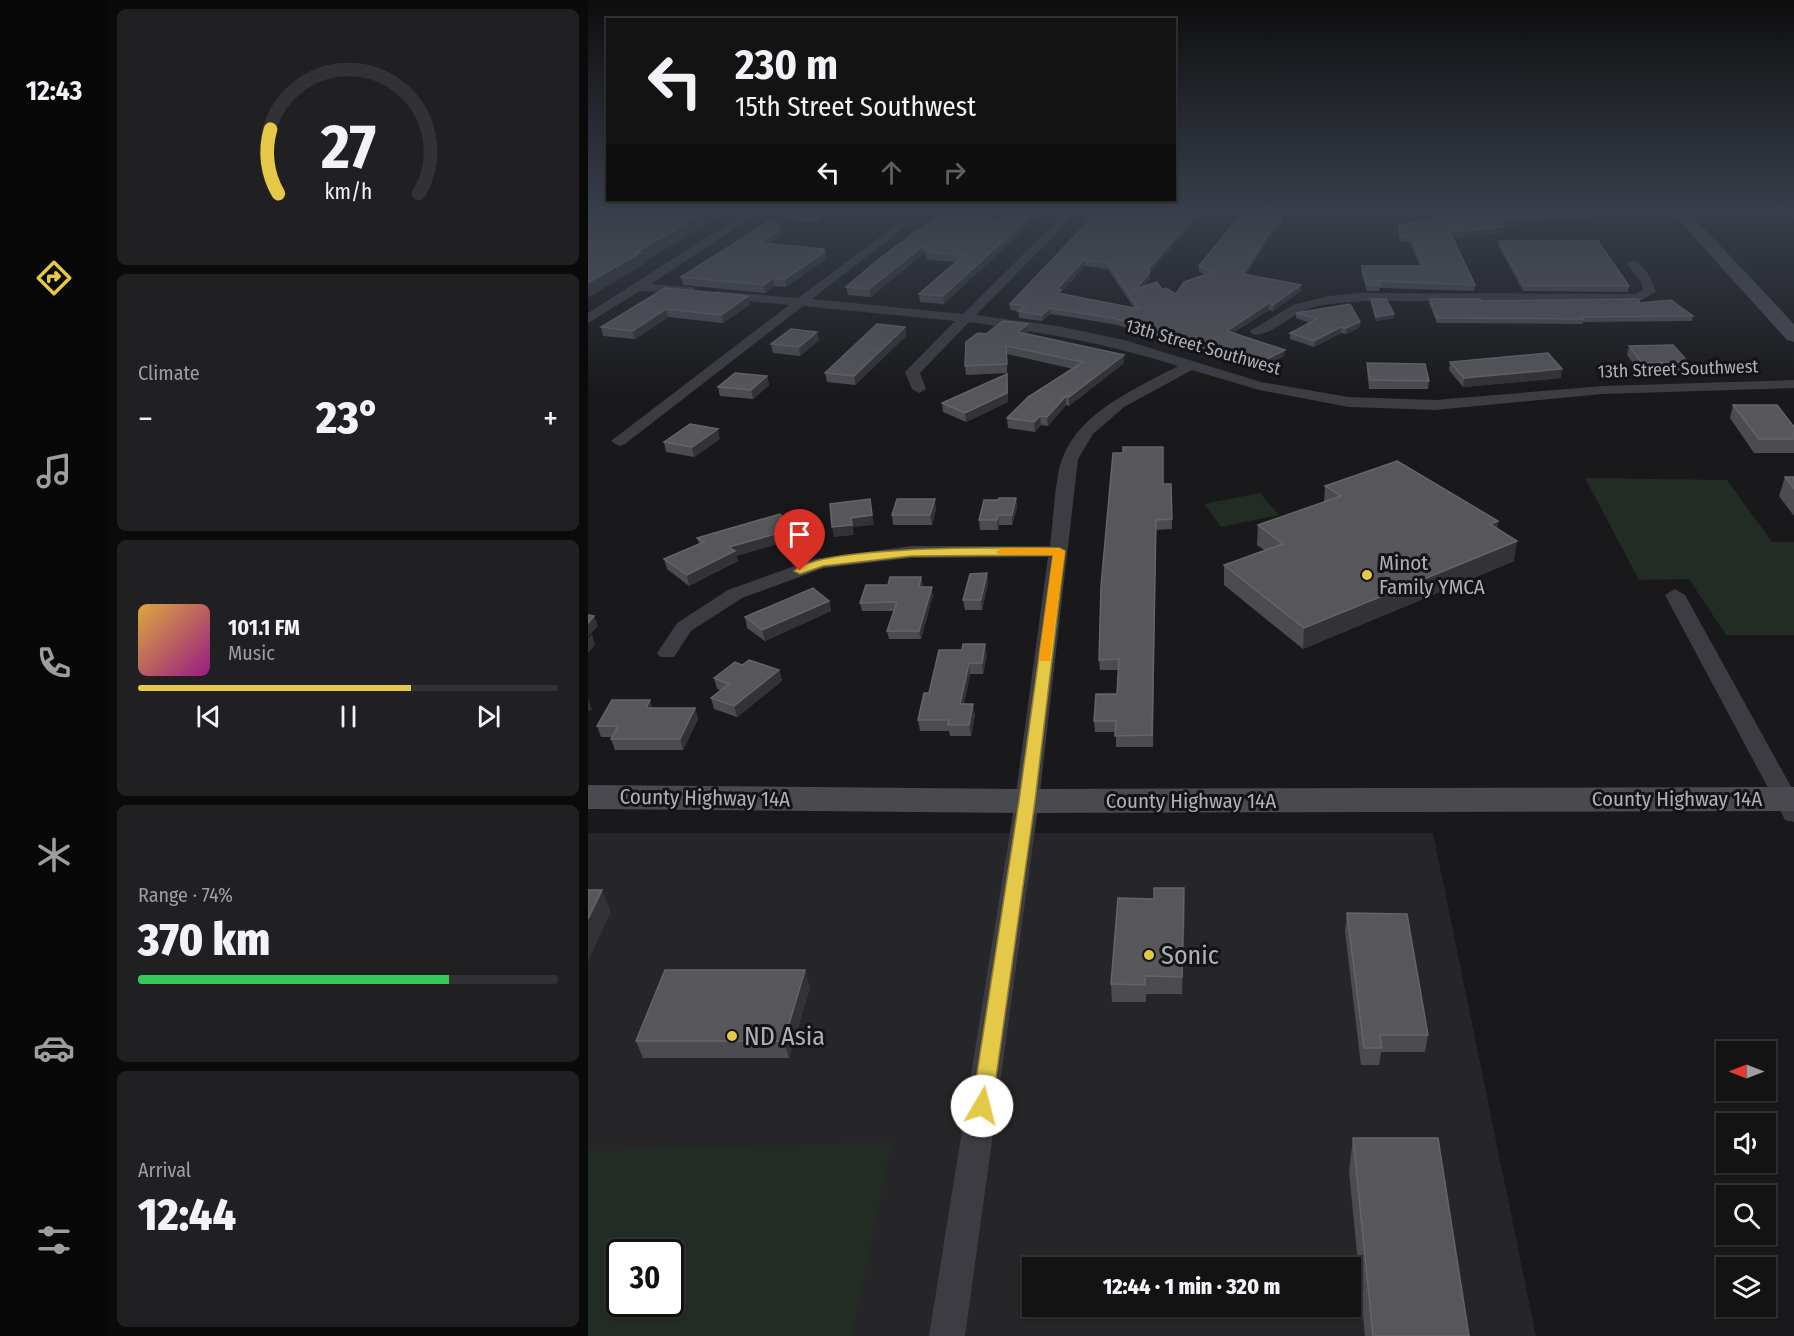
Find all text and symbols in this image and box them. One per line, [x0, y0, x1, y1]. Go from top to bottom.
text: 230 m [735, 40, 838, 90]
icon: left [636, 42, 714, 120]
text: 12:43 [26, 75, 82, 107]
text: 15th Street Southwest [735, 91, 976, 123]
text: 27 [319, 110, 376, 185]
icon: left [812, 156, 845, 189]
icon: ahead [875, 156, 908, 189]
icon: right [938, 156, 971, 189]
text: km/h [324, 180, 372, 206]
icon: directions [33, 257, 75, 299]
street label: 13th Street Southwest [1123, 314, 1283, 380]
street label: 13th Street Southwest [1597, 355, 1759, 383]
text: Climate [138, 361, 200, 385]
text: 23° [316, 391, 380, 445]
text: − [138, 399, 153, 439]
text: + [543, 399, 558, 439]
icon: music [33, 450, 75, 492]
pin [774, 509, 825, 571]
icon: arrive [783, 518, 816, 551]
place label: Minot Family YMCA [1379, 550, 1485, 600]
marker: Minot Family YMCA [1360, 568, 1374, 582]
text: 101.1 FM [228, 614, 300, 641]
text: Music [228, 641, 275, 665]
icon: phone [33, 642, 75, 684]
icon: previous [192, 700, 225, 733]
icon: pause [332, 700, 365, 733]
icon: next [472, 700, 505, 733]
street label: County Highway 14A [620, 784, 790, 812]
street label: County Highway 14A [1592, 786, 1762, 812]
street label: County Highway 14A [1106, 788, 1276, 814]
icon: climate [33, 834, 75, 876]
text: Range · 74% [138, 883, 233, 907]
text: 370 km [138, 913, 270, 967]
place label: Sonic [1161, 940, 1219, 971]
marker: Sonic [1142, 948, 1156, 962]
place label: ND Asia [744, 1021, 825, 1052]
icon: car [33, 1027, 75, 1069]
marker: ND Asia [725, 1029, 739, 1043]
north arrow [1716, 1041, 1776, 1101]
map controls [1716, 1041, 1776, 1317]
position arrow [950, 1074, 1014, 1138]
button: sound [1716, 1113, 1776, 1173]
text: Arrival [138, 1158, 191, 1182]
button: search [1716, 1185, 1776, 1245]
text: 12:44 [138, 1188, 236, 1242]
icon: filters [33, 1219, 75, 1261]
speed limit sign: 30 [606, 1239, 684, 1317]
button: layers [1716, 1257, 1776, 1317]
text: 12:44 · 1 min · 320 m [1103, 1273, 1280, 1300]

